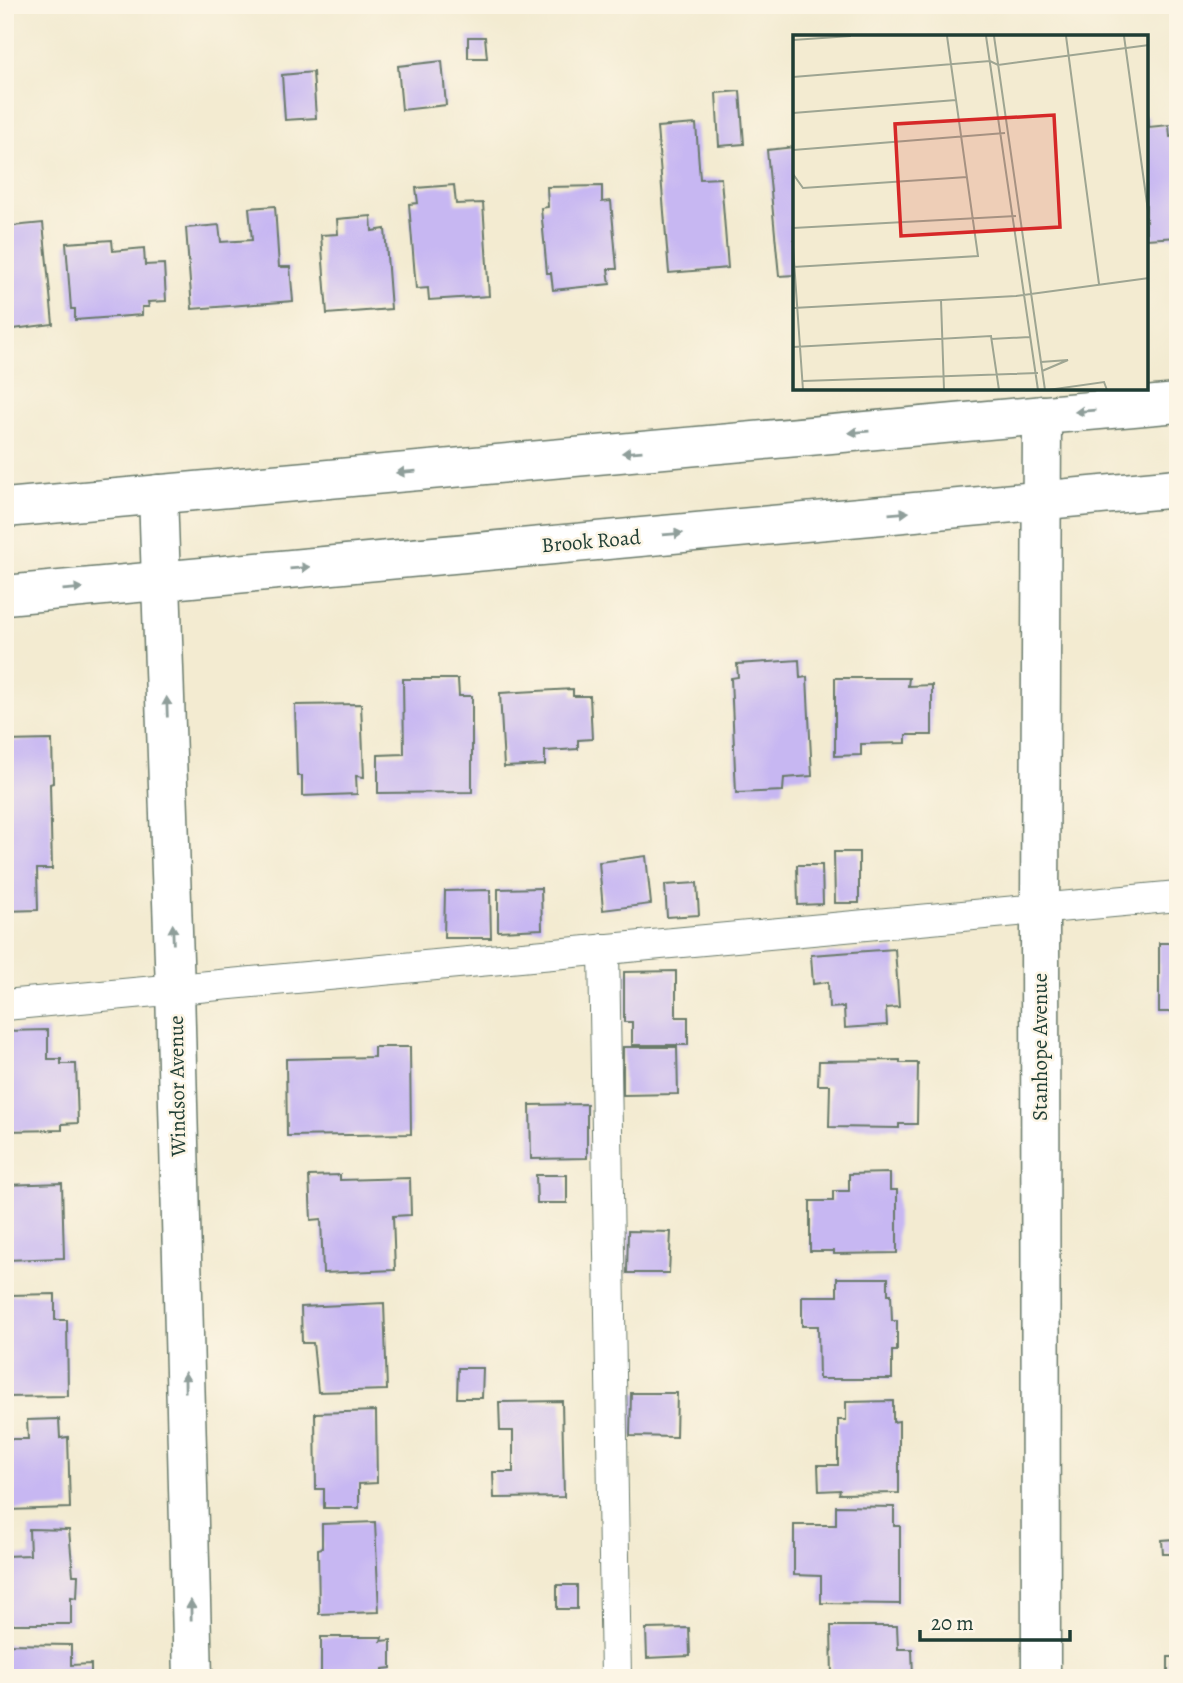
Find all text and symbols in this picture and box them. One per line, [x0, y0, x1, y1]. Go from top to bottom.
inset map [793, 35, 1148, 390]
one-way arrow [1074, 406, 1096, 417]
one-way arrow [848, 427, 870, 438]
one-way arrow [621, 447, 643, 458]
one-way arrow [394, 467, 416, 478]
one-way arrow [888, 507, 910, 518]
street label: Brook Road [540, 523, 642, 559]
one-way arrow [662, 528, 684, 539]
one-way arrow [289, 562, 311, 573]
one-way arrow [62, 583, 84, 594]
one-way arrow [161, 696, 172, 718]
one-way arrow [168, 923, 179, 945]
street label: Stanhope Avenue [1026, 973, 1054, 1121]
street label: Windsor Avenue [162, 1015, 192, 1158]
one-way arrow [179, 1371, 191, 1393]
one-way arrow [185, 1598, 196, 1620]
scale bar [920, 1599, 1071, 1643]
text: 20 m [931, 1609, 974, 1637]

